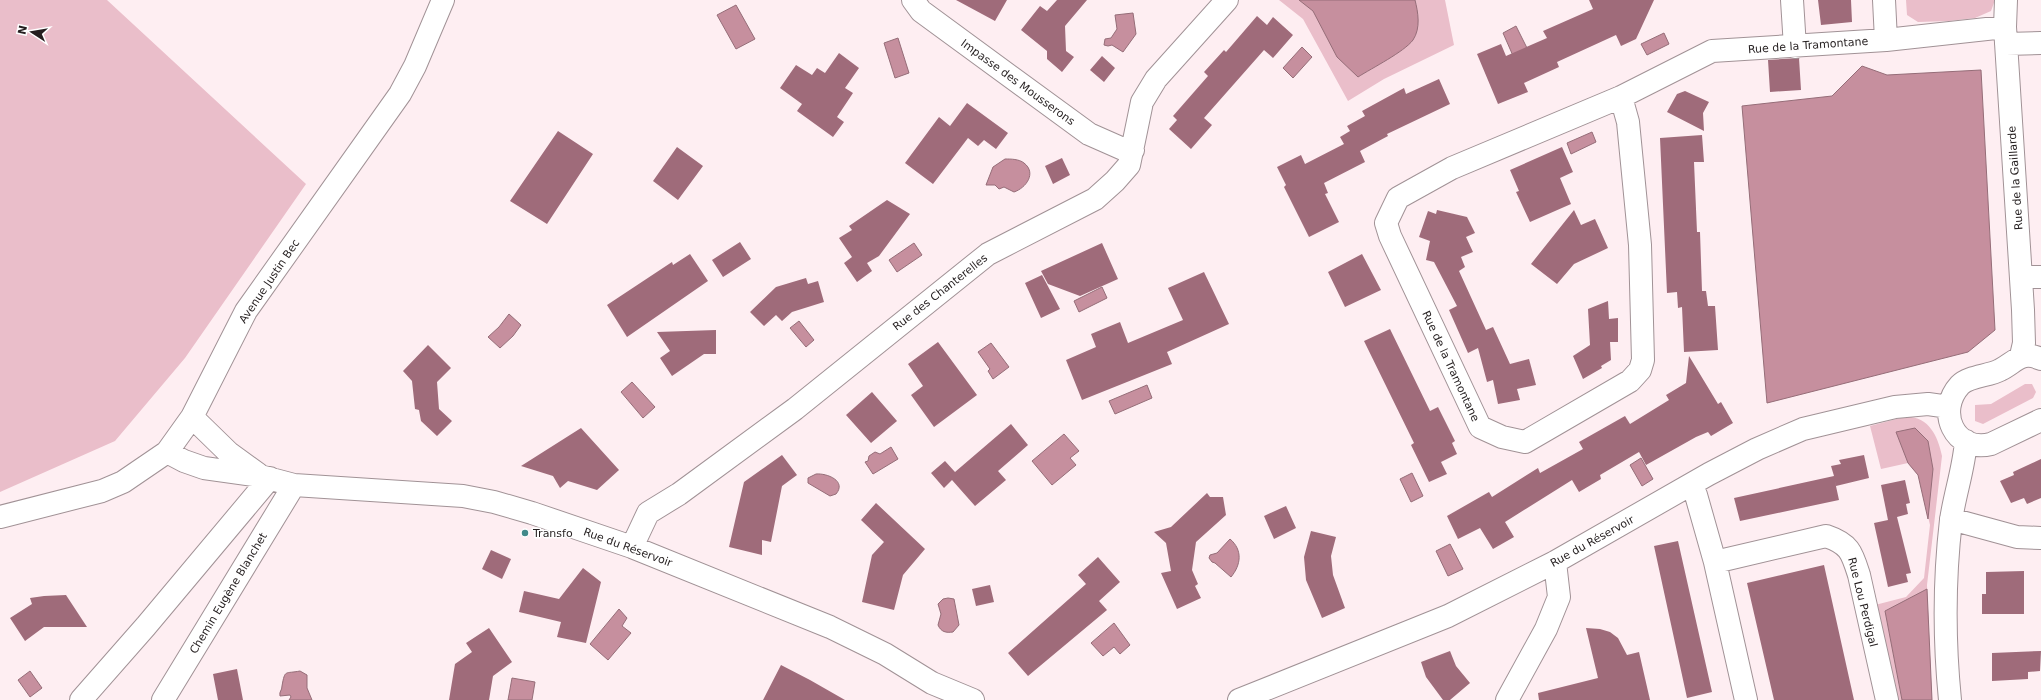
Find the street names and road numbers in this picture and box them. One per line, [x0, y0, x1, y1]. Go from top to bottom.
street label: Rue de la Tramontane [1747, 35, 1869, 56]
street label: Impasse des Mousserons [958, 37, 1077, 128]
street label: Rue de la Gaillarde [2005, 125, 2026, 230]
street label: Avenue Justin Bec [236, 237, 302, 326]
street label: Rue des Chanterelles [890, 251, 990, 333]
street label: Rue de la Tramontane [1419, 309, 1482, 424]
street label: Rue du Réservoir [1548, 513, 1637, 570]
street label: Rue du Réservoir [582, 525, 674, 570]
street label: Chemin Eugène Blanchet [187, 530, 270, 656]
street label: Rue Lou Perdigal [1845, 556, 1880, 648]

